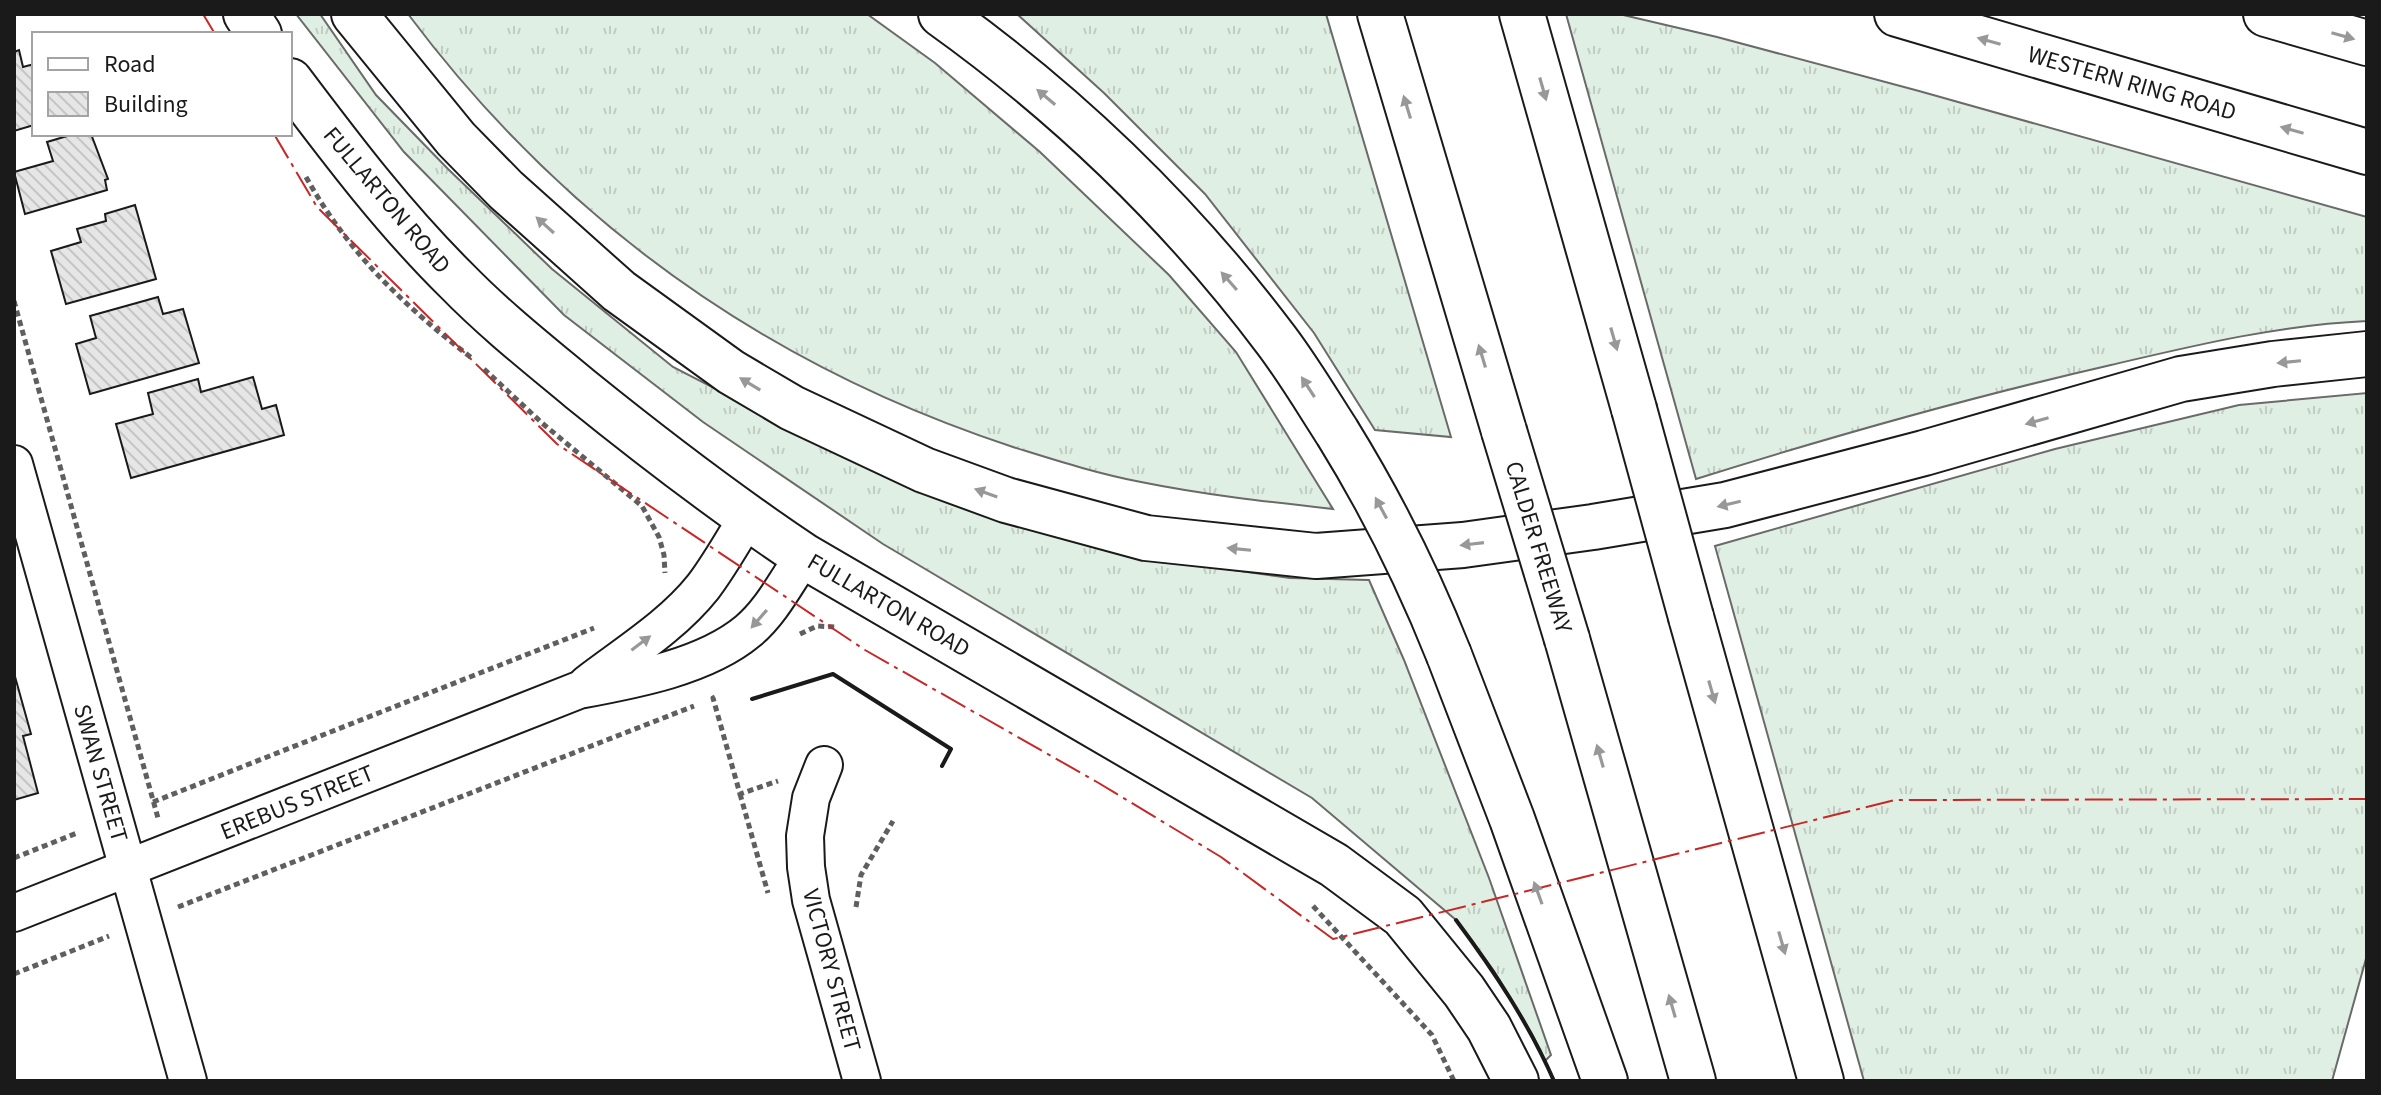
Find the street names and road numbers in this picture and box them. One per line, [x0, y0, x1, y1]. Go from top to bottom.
street label: WESTERN RING ROAD [2023, 37, 2240, 130]
street label: FULLARTON ROAD [314, 119, 459, 282]
street label: CALDER FREEWAY [1496, 457, 1581, 638]
street label: FULLARTON ROAD [801, 545, 977, 666]
street label: SWAN STREET [64, 700, 137, 846]
street label: EREBUS STREET [215, 756, 379, 849]
street label: VICTORY STREET [793, 885, 870, 1055]

